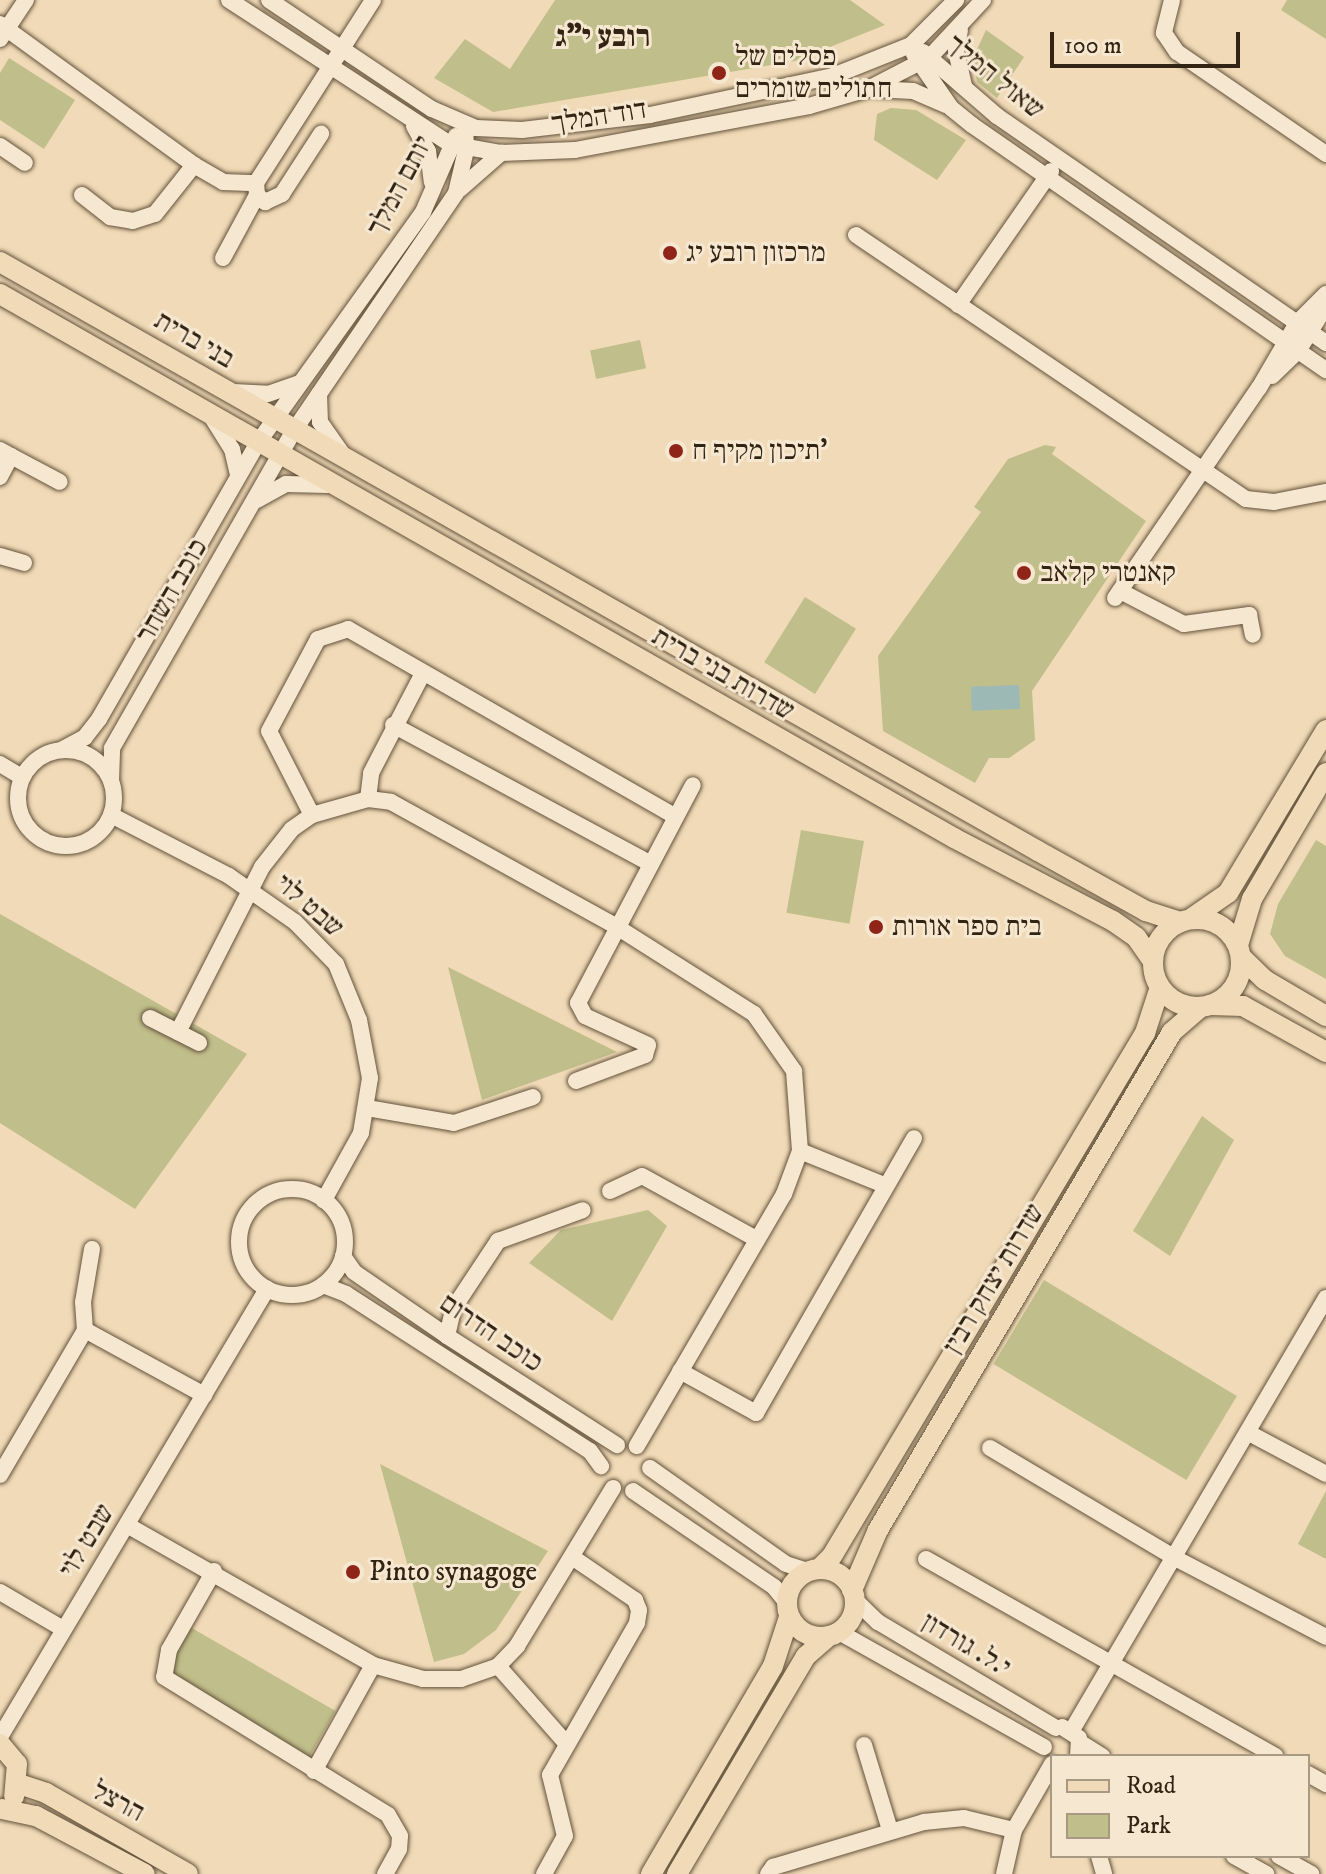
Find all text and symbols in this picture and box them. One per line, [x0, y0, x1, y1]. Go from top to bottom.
scale bar [1054, 16, 1244, 66]
district label: רובע י"ג [555, 20, 651, 56]
street label: שאול המלך [939, 27, 1051, 127]
text: 100 m [1064, 31, 1122, 61]
place label: פסלים של חתולים שומרים [735, 40, 892, 106]
marker: פסלים של חתולים שומרים [710, 64, 728, 82]
street label: דוד המלך [549, 93, 649, 141]
street label: יותם המלך [360, 130, 440, 242]
place label: מרכזון רובע יג [686, 236, 826, 270]
marker: מרכזון רובע יג [661, 244, 679, 262]
street label: בני ברית [148, 304, 240, 376]
place label: תיכון מקיף ח' [692, 434, 827, 468]
marker: תיכון מקיף ח' [667, 442, 685, 460]
street label: כוכב השחר [129, 533, 215, 649]
place label: קאנטרי קלאב [1040, 556, 1176, 590]
marker: קאנטרי קלאב [1015, 564, 1033, 582]
street label: שדרות בני ברית [646, 620, 800, 728]
street label: שבט לוי [268, 867, 350, 945]
place label: בית ספר אורות [892, 910, 1042, 944]
marker: בית ספר אורות [867, 918, 885, 936]
street label: שדרות יצחק רבין [936, 1198, 1052, 1360]
street label: כוכב הדרום [433, 1286, 549, 1380]
street label: שבט לוי [52, 1498, 122, 1584]
place label: Pinto synagoge [369, 1555, 537, 1589]
marker: Pinto synagoge [344, 1563, 362, 1581]
street label: י.ל. גורדון [915, 1605, 1017, 1685]
legend [1050, 1754, 1310, 1858]
text: Road [1126, 1771, 1176, 1801]
street label: הרצל [86, 1774, 150, 1830]
text: Park [1126, 1811, 1171, 1841]

